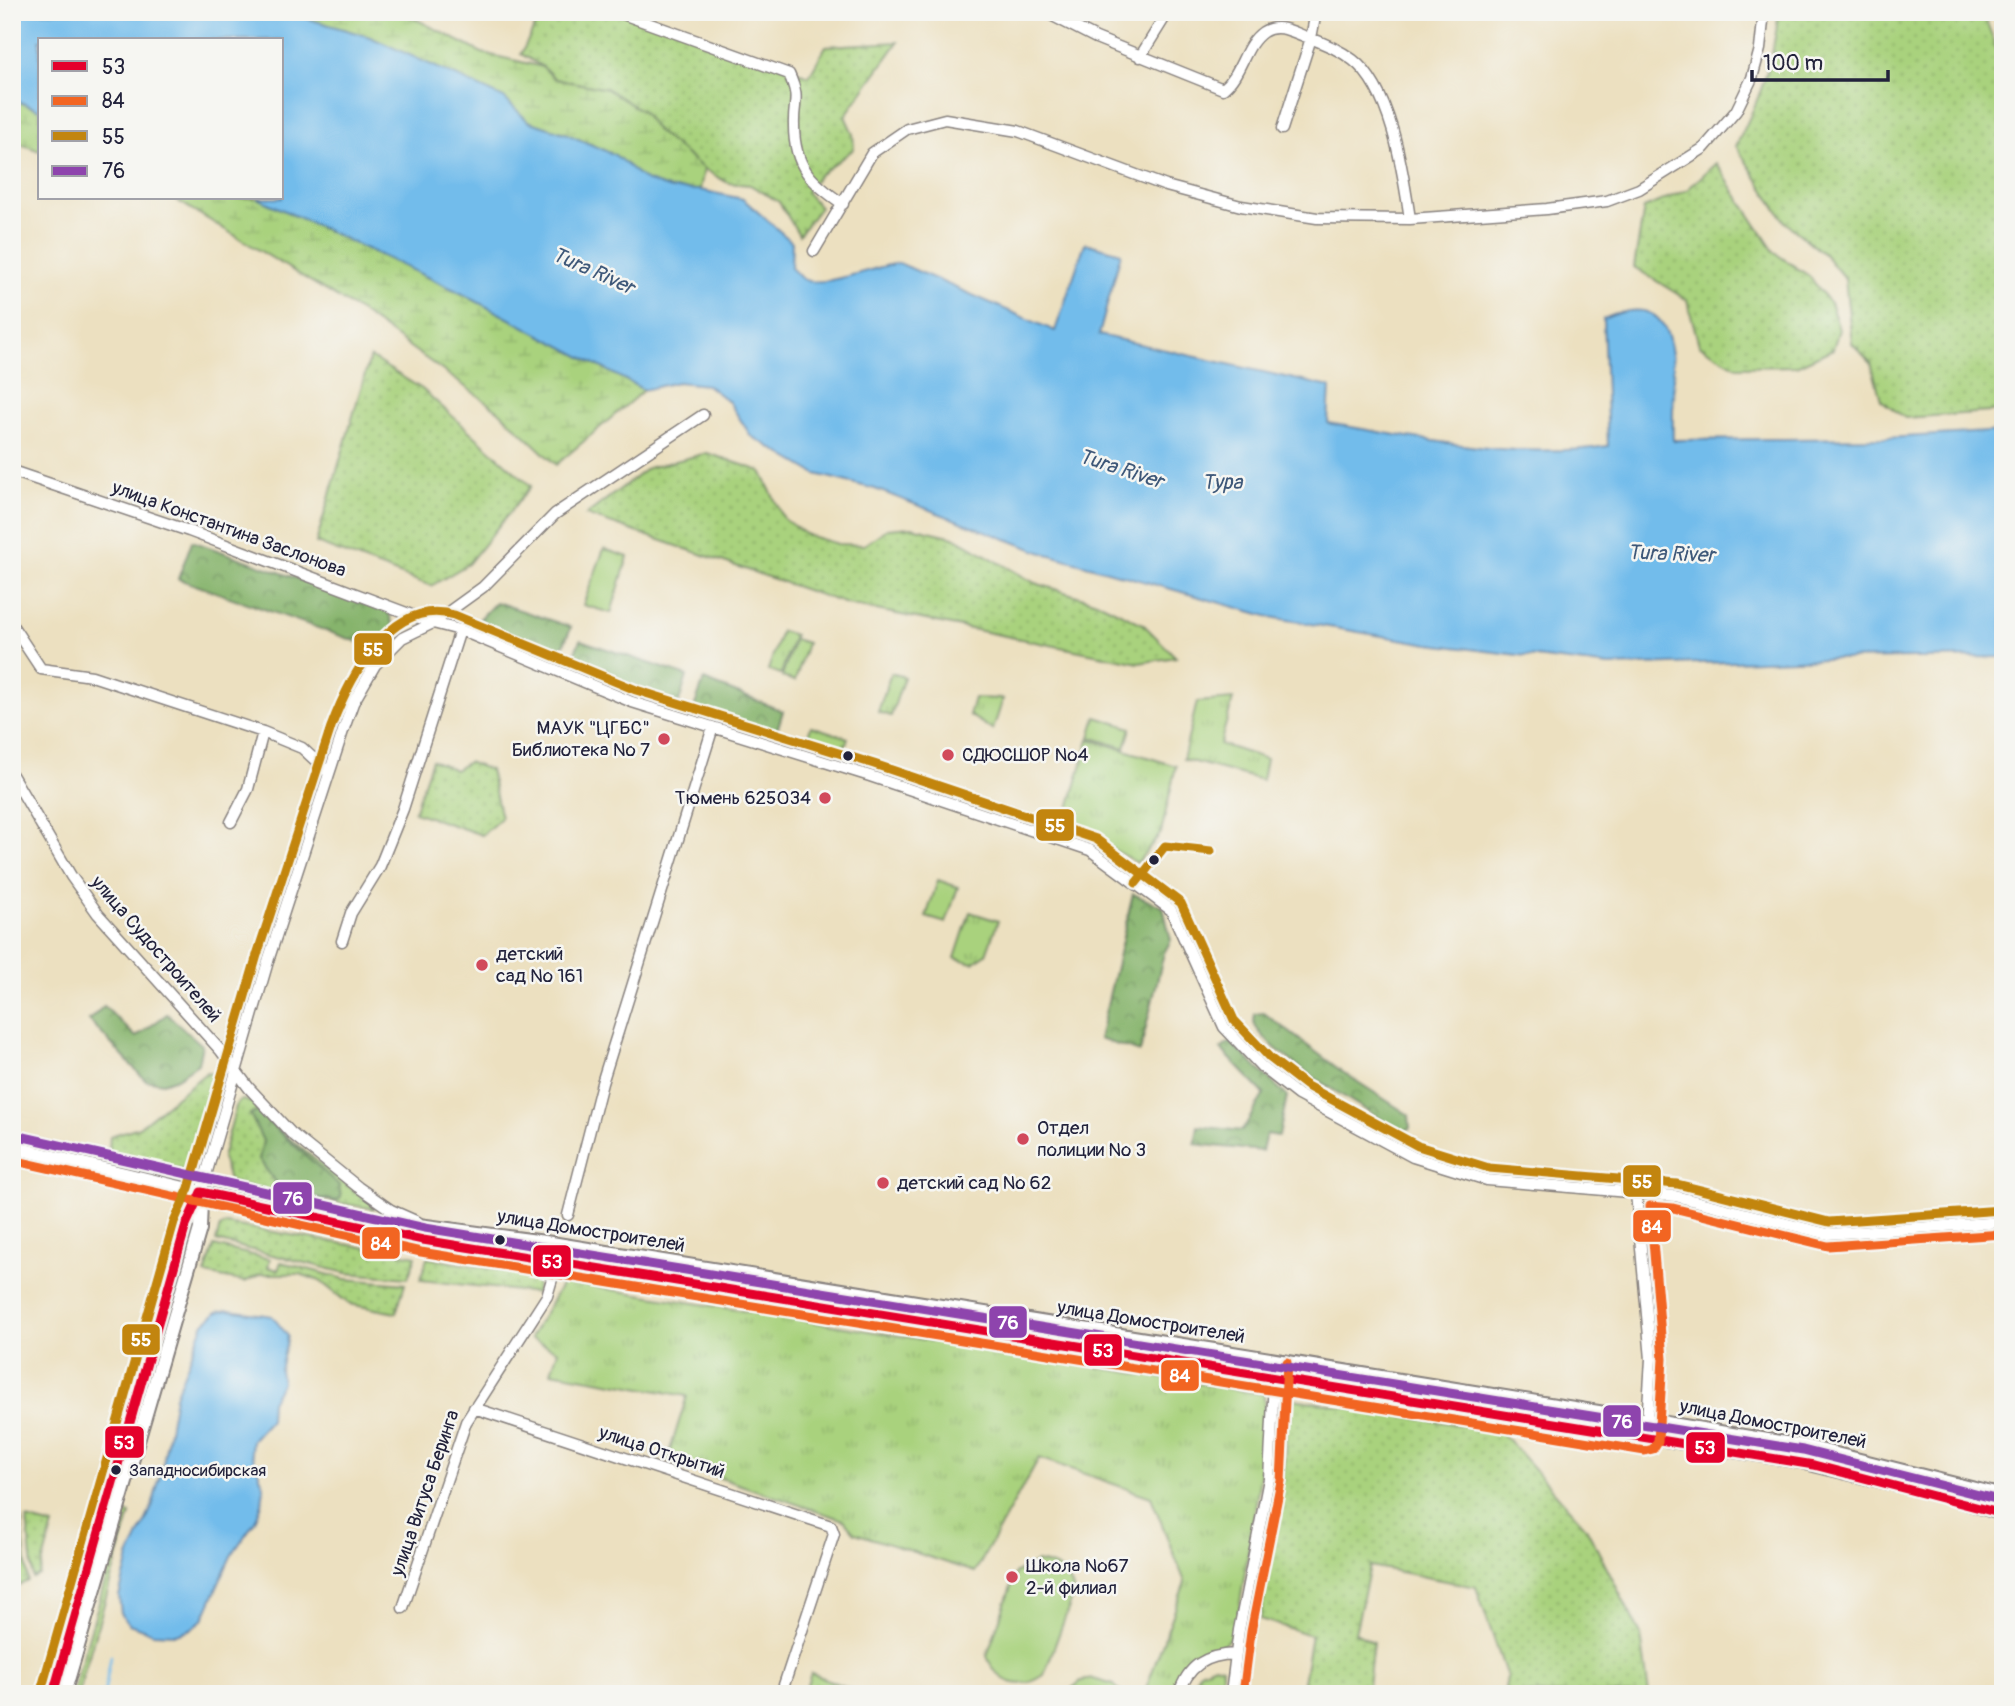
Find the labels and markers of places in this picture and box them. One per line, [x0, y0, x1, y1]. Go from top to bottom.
place label: МАУК "ЦГБС" Библиотека № 7 [512, 716, 650, 762]
marker: МАУК "ЦГБС" Библиотека № 7 [656, 731, 672, 747]
place label: СДЮСШОР №4 [962, 743, 1088, 767]
marker: СДЮСШОР №4 [940, 747, 956, 763]
unlabelled marker [841, 749, 855, 763]
place label: Тюмень 625034 [675, 786, 811, 810]
marker: Тюмень 625034 [817, 790, 833, 806]
unlabelled marker [1147, 853, 1161, 867]
place label: детский сад № 161 [496, 942, 583, 988]
marker: детский сад № 161 [474, 957, 490, 973]
place label: Отдел полиции № 3 [1037, 1116, 1146, 1162]
marker: Отдел полиции № 3 [1015, 1131, 1031, 1147]
place label: детский сад № 62 [897, 1171, 1051, 1195]
marker: детский сад № 62 [875, 1175, 891, 1191]
unlabelled marker [493, 1233, 507, 1247]
place label: Западносибирская [129, 1460, 266, 1481]
marker: Западносибирская [109, 1463, 123, 1477]
place label: Школа №67 2-й филиал [1026, 1554, 1128, 1600]
marker: Школа №67 2-й филиал [1004, 1569, 1020, 1585]

